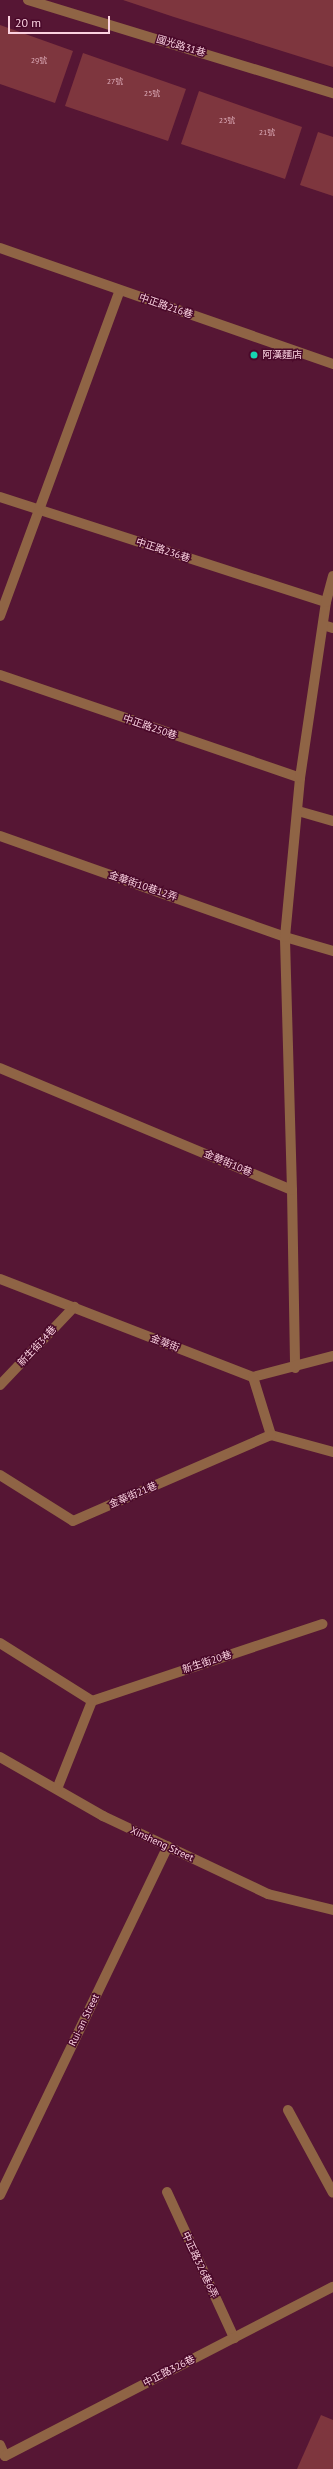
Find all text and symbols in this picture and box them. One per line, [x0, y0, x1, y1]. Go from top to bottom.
scale bar [10, 8, 112, 34]
text: 20 m [15, 15, 41, 30]
street label: 國光路31巷 [155, 33, 207, 59]
house number: 29號 [31, 56, 47, 66]
house number: 27號 [107, 77, 123, 87]
house number: 25號 [144, 89, 160, 99]
house number: 23號 [219, 116, 235, 126]
house number: 21號 [259, 128, 275, 138]
street label: 中正路216巷 [137, 291, 195, 321]
place label: 阿漢麵店 [262, 349, 302, 361]
marker: 阿漢麵店 [249, 350, 259, 360]
street label: 中正路236巷 [134, 536, 192, 564]
street label: 中正路250巷 [121, 712, 179, 742]
street label: 金華街10巷12弄 [107, 869, 179, 903]
street label: 金華街10巷 [202, 1148, 254, 1178]
street label: 新生街34巷 [15, 1323, 59, 1369]
street label: 金華街 [149, 1332, 181, 1354]
street label: 金華街21巷 [107, 1480, 159, 1510]
street label: 新生街20巷 [181, 1648, 233, 1676]
street label: Xinsheng Street [129, 1824, 195, 1864]
street label: Rui-an Street [66, 1992, 102, 2048]
street label: 中正路326巷6弄 [179, 2230, 221, 2300]
street label: 中正路326巷 [141, 2353, 197, 2389]

